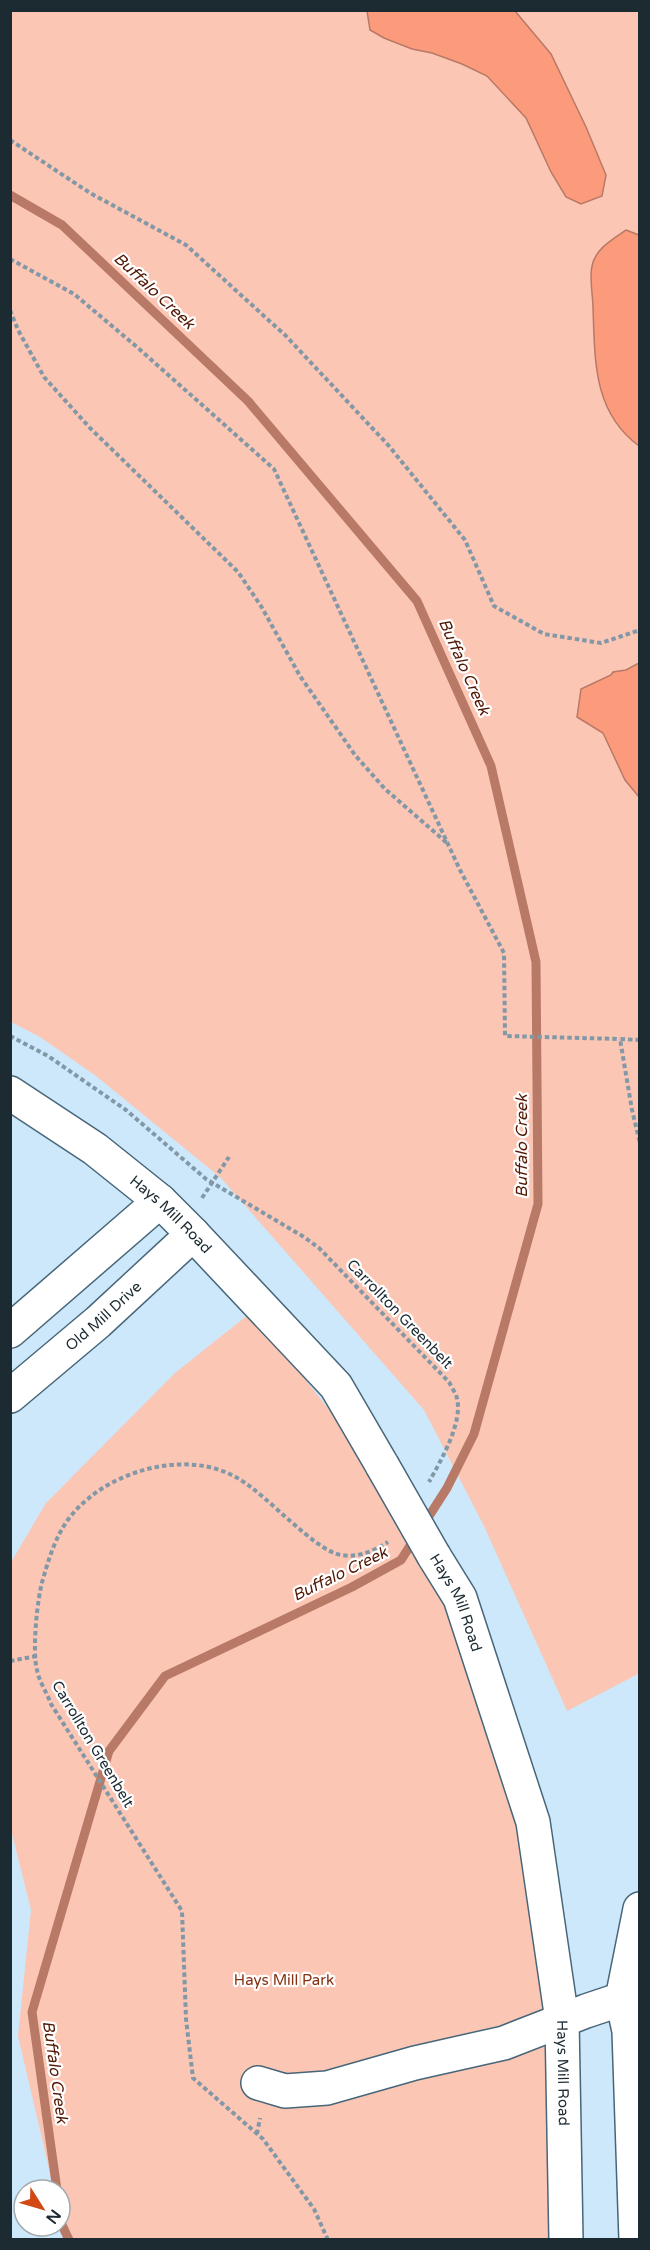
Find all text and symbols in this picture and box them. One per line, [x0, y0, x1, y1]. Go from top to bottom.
water label: Buffalo Creek [109, 248, 200, 334]
water label: Buffalo Creek [434, 616, 495, 719]
water label: Buffalo Creek [512, 1093, 532, 1198]
street label: Hays Mill Road [126, 1171, 216, 1257]
street label: Carrollton Greenbelt [343, 1256, 457, 1373]
street label: Old Mill Drive [62, 1277, 145, 1355]
water label: Buffalo Creek [289, 1542, 392, 1606]
street label: Hays Mill Road [426, 1550, 486, 1654]
street label: Carrollton Greenbelt [48, 1677, 138, 1811]
park label: Hays Mill Park [234, 1971, 334, 1989]
water label: Buffalo Creek [38, 2019, 72, 2126]
street label: Hays Mill Road [553, 2020, 573, 2126]
north arrow [12, 2178, 72, 2238]
text: N [41, 2205, 65, 2228]

